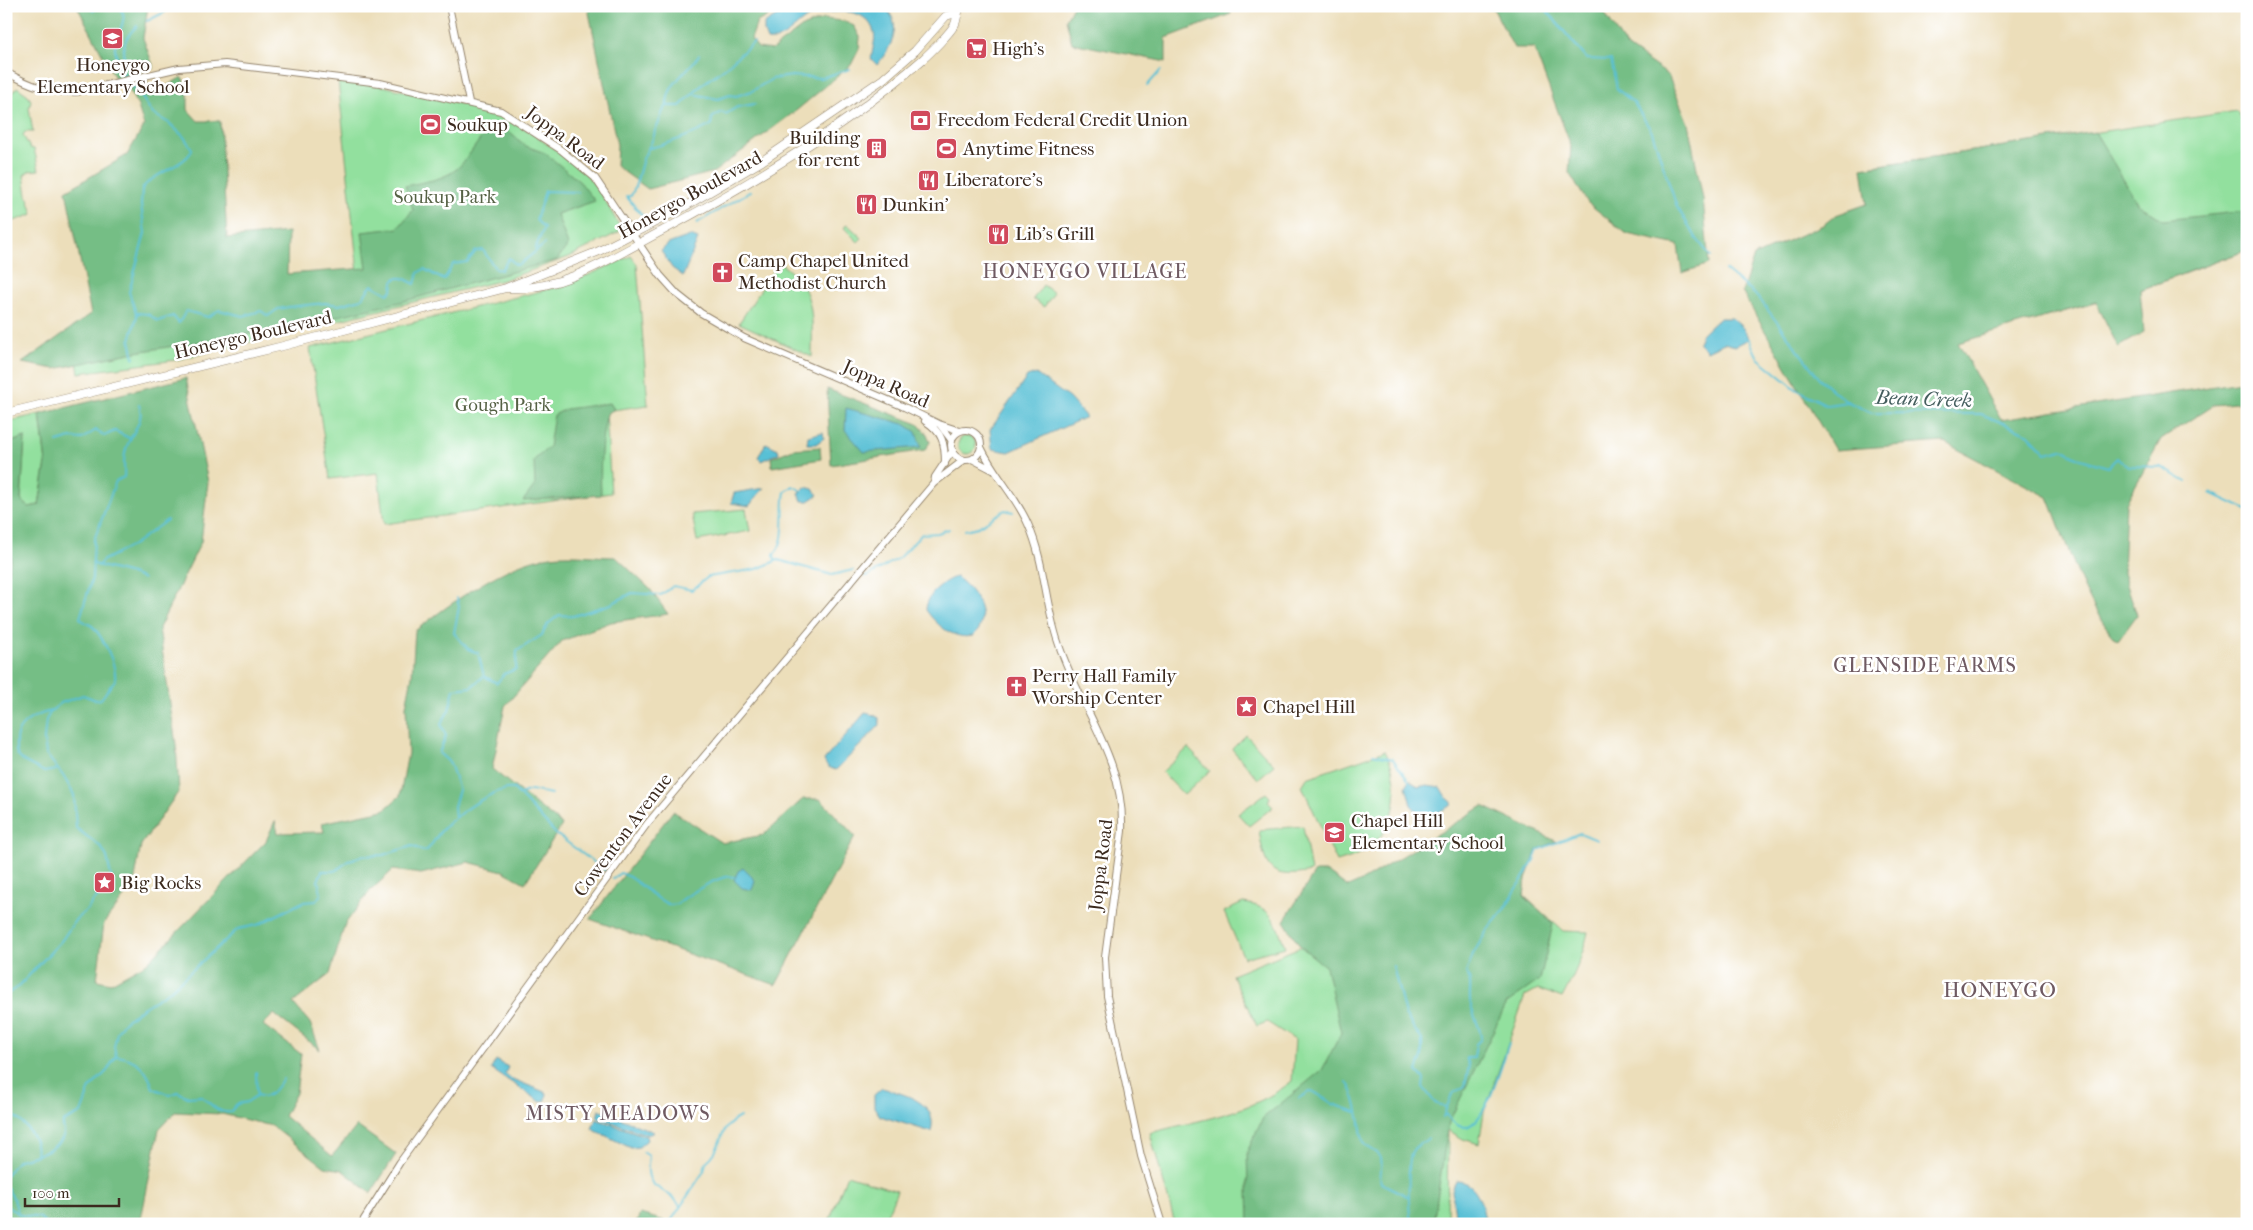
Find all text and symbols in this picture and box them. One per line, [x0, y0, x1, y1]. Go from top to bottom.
school or university icon: Honeygo Elementary School [101, 27, 125, 51]
supermarket icon: High's [964, 37, 988, 61]
place label: High's [992, 38, 1044, 60]
place label: Honeygo Elementary School [36, 54, 190, 98]
street label: Joppa Road [520, 100, 609, 175]
bank icon: Freedom Federal Credit Union [909, 108, 933, 132]
place label: Freedom Federal Credit Union [937, 109, 1188, 131]
sports icon: Soukup [419, 113, 443, 137]
place label: Soukup [447, 114, 508, 136]
place label: Building for rent [789, 127, 861, 171]
building icon: Building for rent [864, 137, 888, 161]
sports icon: Anytime Fitness [935, 137, 959, 161]
place label: Anytime Fitness [962, 138, 1094, 160]
street label: Honeygo Boulevard [614, 146, 766, 244]
restaurant icon: Liberatore's [917, 168, 941, 192]
place label: Liberatore's [945, 169, 1043, 191]
park label: Soukup Park [394, 186, 497, 208]
restaurant icon: Dunkin' [854, 193, 878, 217]
place label: Dunkin' [882, 194, 949, 216]
restaurant icon: Lib's Grill [987, 222, 1011, 246]
place label: Lib's Grill [1015, 223, 1095, 245]
place label: Camp Chapel United Methodist Church [738, 250, 909, 294]
church icon: Camp Chapel United Methodist Church [710, 260, 734, 284]
district label: HONEYGO VILLAGE [982, 260, 1188, 283]
street label: Honeygo Boulevard [172, 306, 335, 364]
street label: Joppa Road [838, 354, 933, 413]
water label: Bean Creek [1874, 386, 1973, 412]
park label: Gough Park [455, 394, 551, 416]
district label: GLENSIDE FARMS [1833, 654, 2017, 677]
place label: Perry Hall Family Worship Center [1031, 665, 1177, 709]
church icon: Perry Hall Family Worship Center [1004, 675, 1028, 699]
place icon: Chapel Hill [1235, 695, 1259, 719]
place label: Chapel Hill [1263, 696, 1355, 718]
street label: Cowenton Avenue [569, 769, 677, 901]
place label: Chapel Hill Elementary School [1351, 810, 1504, 854]
street label: Joppa Road [1084, 817, 1118, 914]
school or university icon: Chapel Hill Elementary School [1323, 820, 1347, 844]
place icon: Big Rocks [93, 871, 117, 895]
place label: Big Rocks [121, 872, 201, 894]
district label: HONEYGO [1943, 978, 2057, 1002]
district label: MISTY MEADOWS [525, 1102, 711, 1125]
scale bar [25, 1175, 119, 1207]
text: 100 m [32, 1184, 70, 1202]

